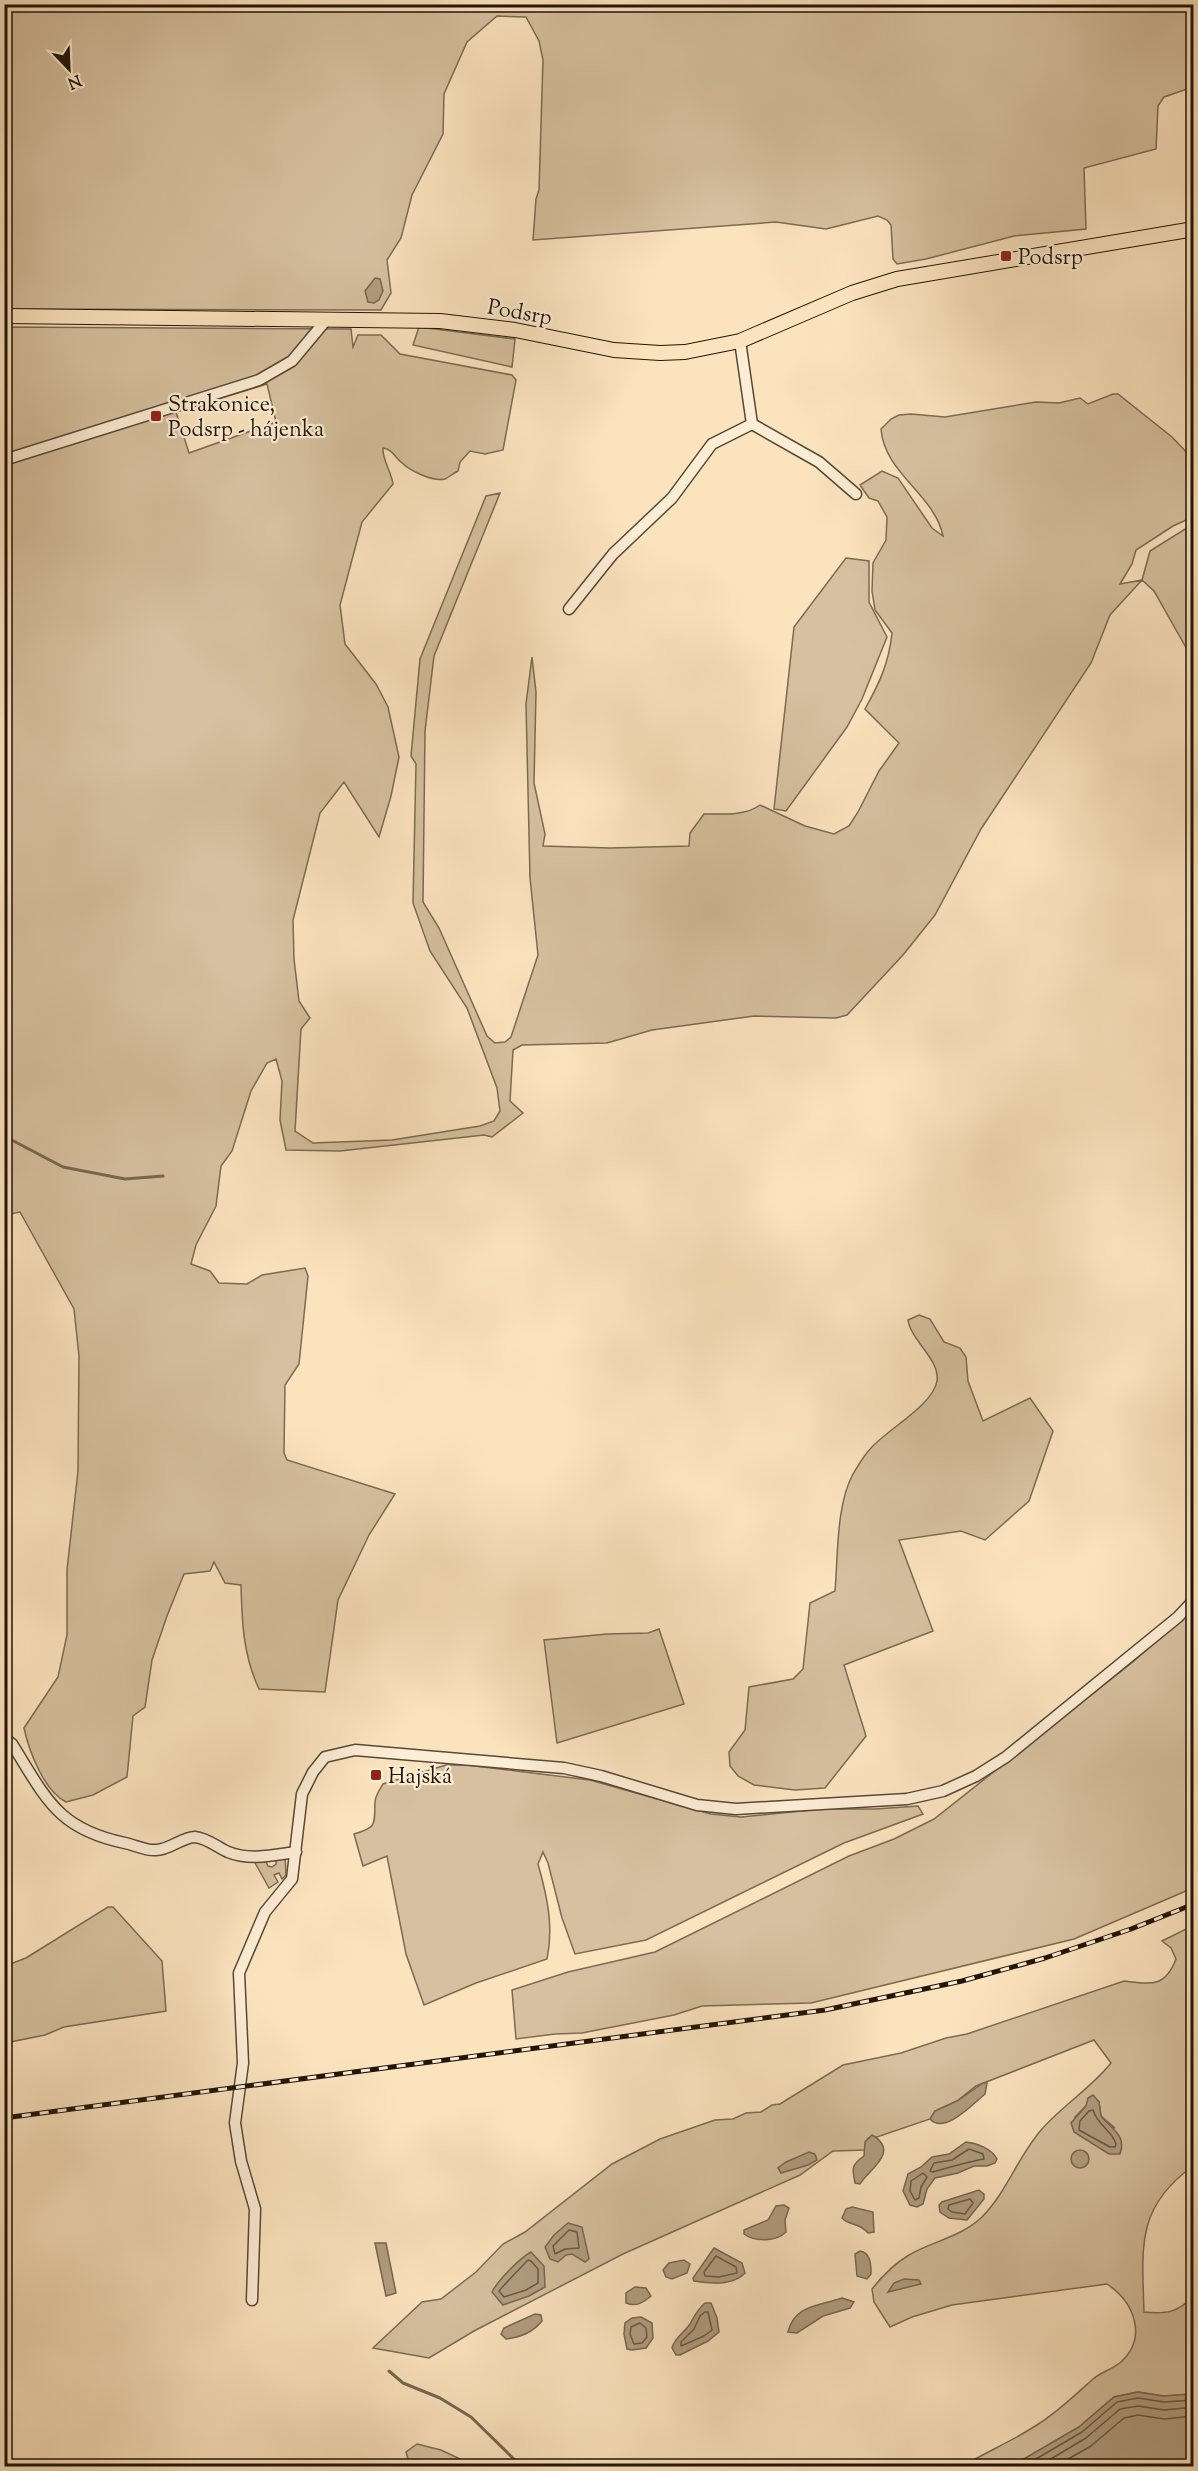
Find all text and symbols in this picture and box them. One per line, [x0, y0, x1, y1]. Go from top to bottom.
north arrow [39, 39, 99, 99]
text: N [63, 67, 84, 94]
place label: Podsrp [1018, 243, 1083, 275]
marker: Podsrp [999, 249, 1013, 263]
street label: Podsrp [485, 293, 554, 335]
place label: Strakonice, Podsrp - hájenka [168, 390, 324, 447]
marker: Strakonice, Podsrp - hájenka [149, 409, 163, 423]
place label: Hajská [388, 1762, 452, 1794]
marker: Hajská [369, 1768, 383, 1782]

